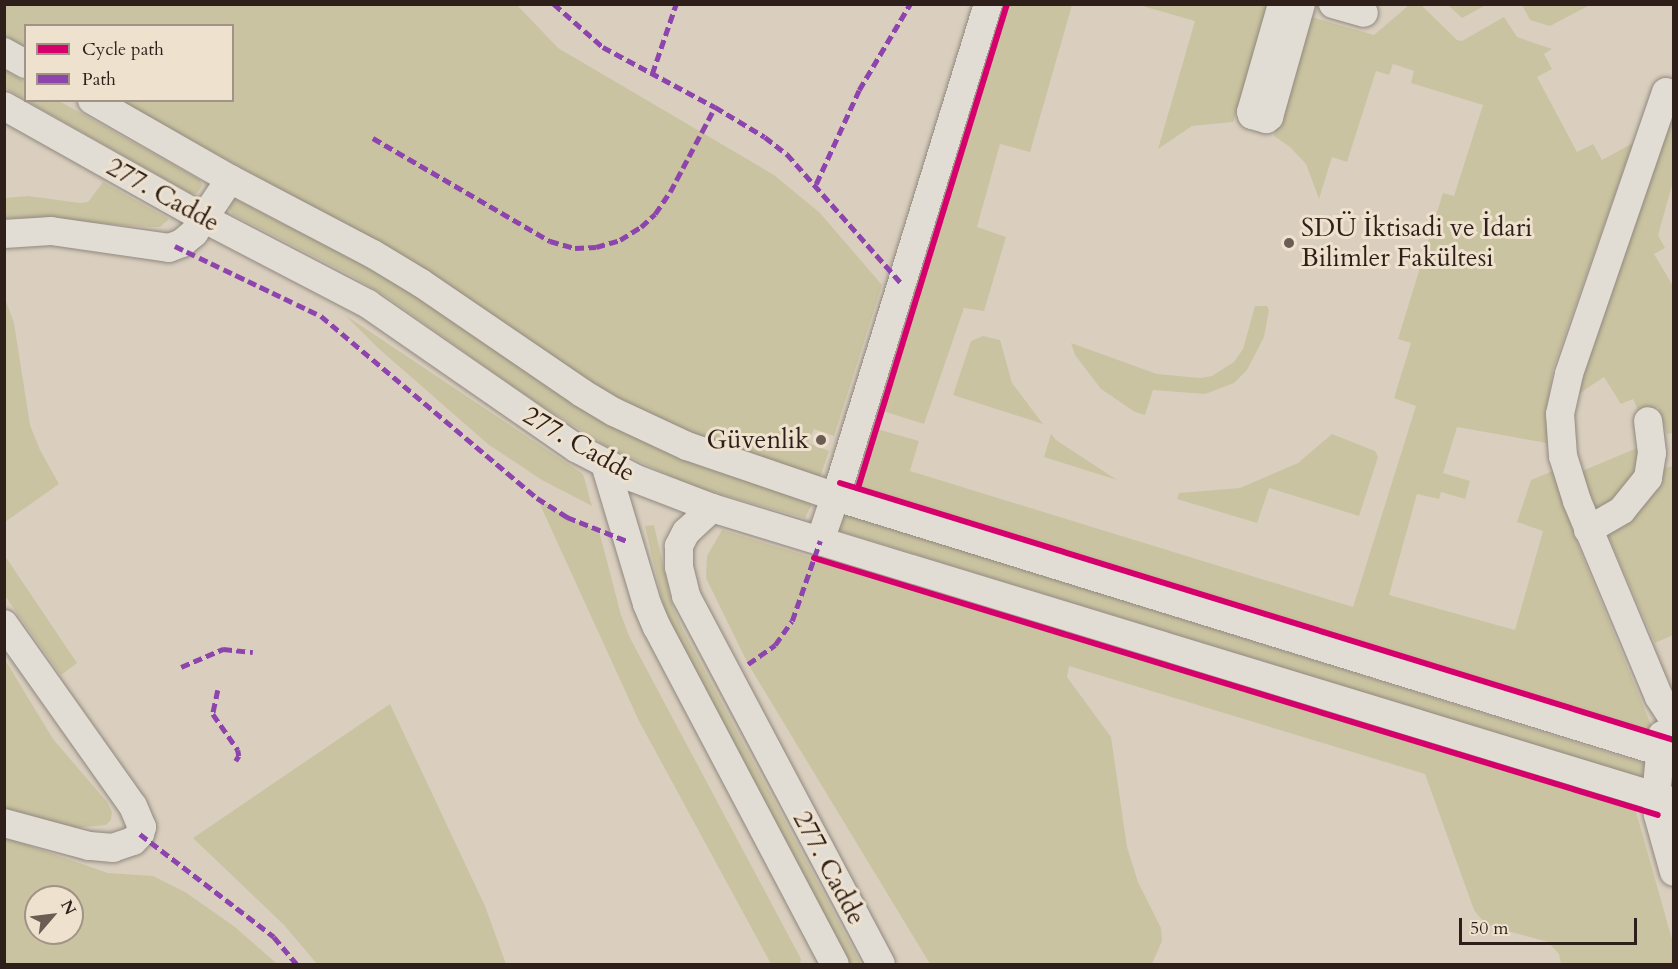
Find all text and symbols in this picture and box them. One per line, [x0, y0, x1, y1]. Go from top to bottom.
legend [24, 24, 234, 102]
text: Cycle path [82, 37, 164, 62]
text: Path [82, 67, 116, 92]
street label: 277. Cadde [101, 151, 225, 239]
place label: SDÜ İktisadi ve İdari Bilimler Fakültesi [1301, 212, 1532, 274]
marker: SDÜ İktisadi ve İdari Bilimler Fakültesi [1282, 236, 1296, 250]
street label: 277. Cadde [517, 399, 641, 489]
place label: Güvenlik [707, 424, 809, 456]
marker: Güvenlik [814, 433, 828, 447]
street label: 277. Cadde [786, 806, 872, 930]
north arrow [24, 885, 84, 945]
text: N [55, 896, 81, 919]
scale bar [1462, 906, 1640, 944]
text: 50 m [1470, 916, 1509, 941]

